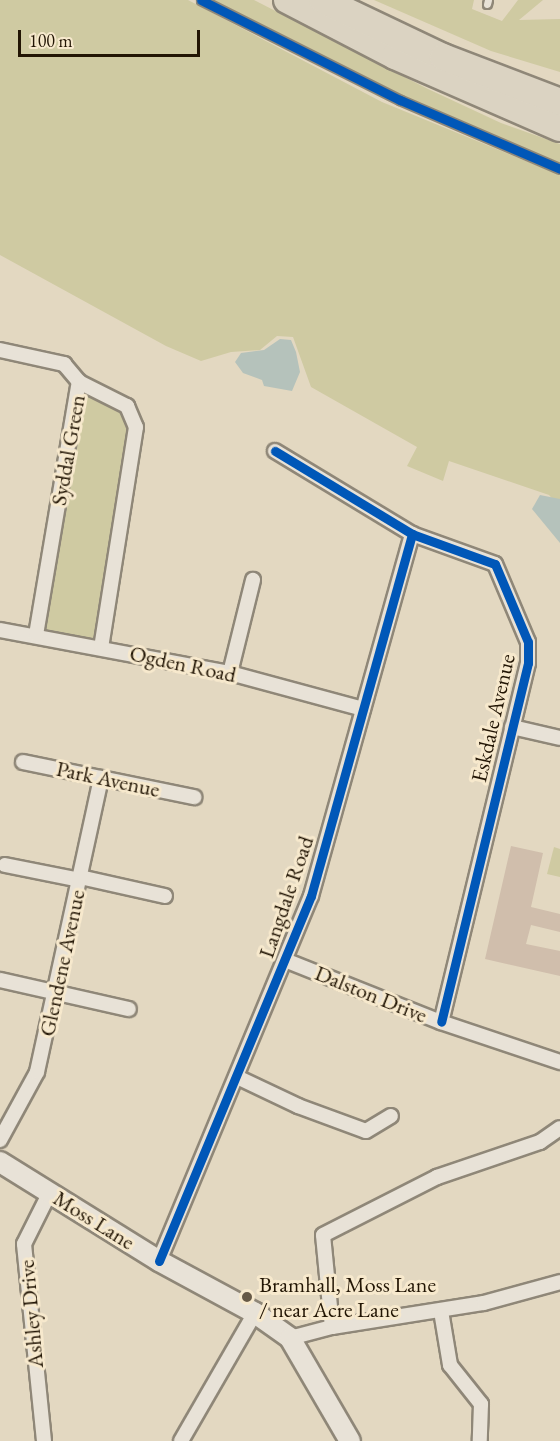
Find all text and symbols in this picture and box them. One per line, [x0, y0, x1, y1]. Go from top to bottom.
scale bar [21, 18, 202, 56]
text: 100 m [29, 29, 73, 52]
street label: Syddal Green [45, 393, 91, 507]
street label: Ogden Road [127, 640, 239, 688]
street label: Eskdale Avenue [465, 651, 521, 785]
street label: Park Avenue [54, 755, 162, 803]
street label: Langdale Road [253, 833, 319, 961]
street label: Glendene Avenue [34, 887, 90, 1039]
street label: Dalston Drive [311, 960, 431, 1028]
street label: Moss Lane [49, 1185, 139, 1255]
street label: Ashley Drive [13, 1259, 49, 1369]
place label: Bramhall, Moss Lane / near Acre Lane [259, 1271, 436, 1322]
marker: Bramhall, Moss Lane / near Acre Lane [240, 1290, 254, 1304]

